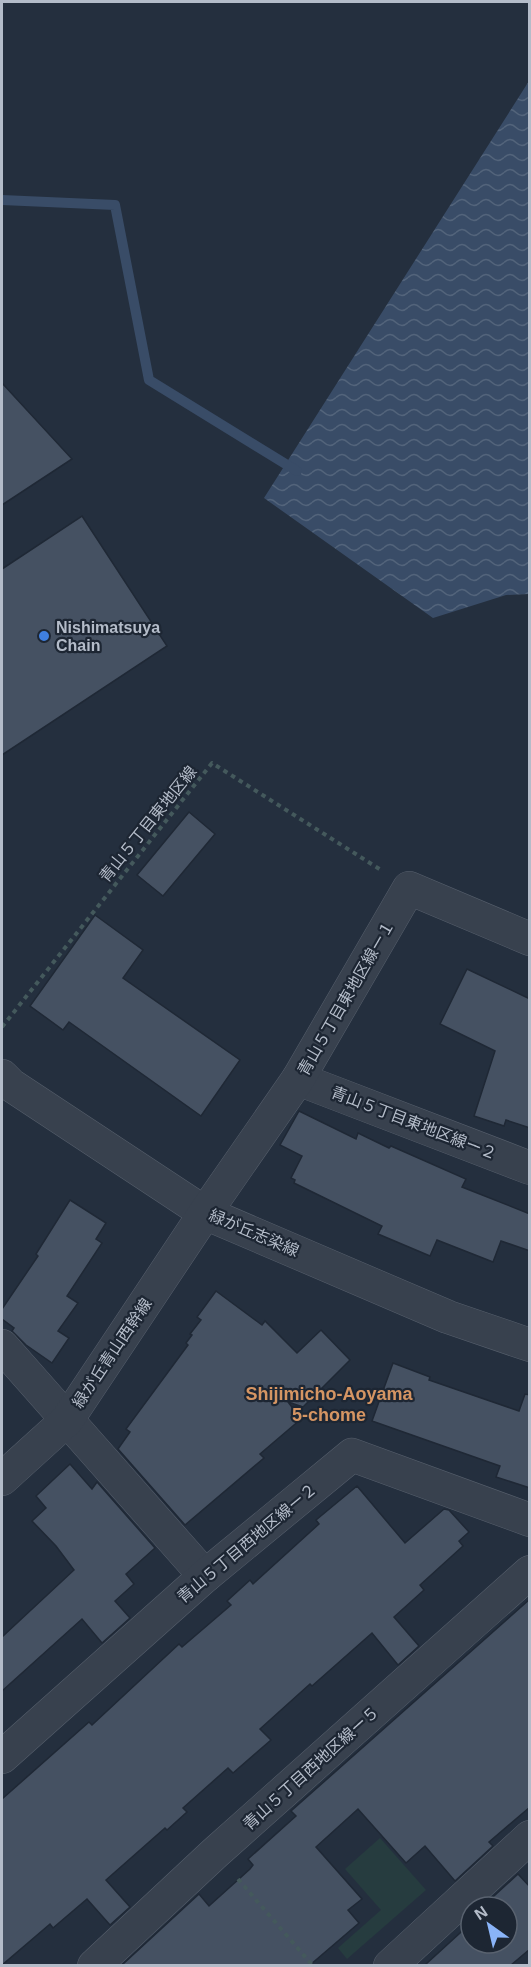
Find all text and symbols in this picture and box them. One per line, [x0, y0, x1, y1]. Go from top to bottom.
place label: Nishimatsuya Chain [56, 619, 160, 654]
marker: Nishimatsuya Chain [37, 629, 51, 643]
street label: 青山５丁目東地区線 [96, 763, 200, 885]
street label: 青山５丁目東地区線ー１ [295, 918, 397, 1078]
street label: 青山５丁目東地区線ー２ [329, 1084, 499, 1162]
street label: 緑が丘志染線 [206, 1206, 302, 1260]
street label: 緑が丘青山西幹線 [69, 1295, 155, 1411]
district label: Shijimicho-Aoyama 5-chome [245, 1384, 414, 1425]
street label: 青山５丁目西地区線ー２ [174, 1480, 320, 1606]
street label: 青山５丁目西地区線ー５ [240, 1703, 382, 1833]
north arrow [459, 1895, 519, 1955]
text: N [471, 1903, 490, 1923]

